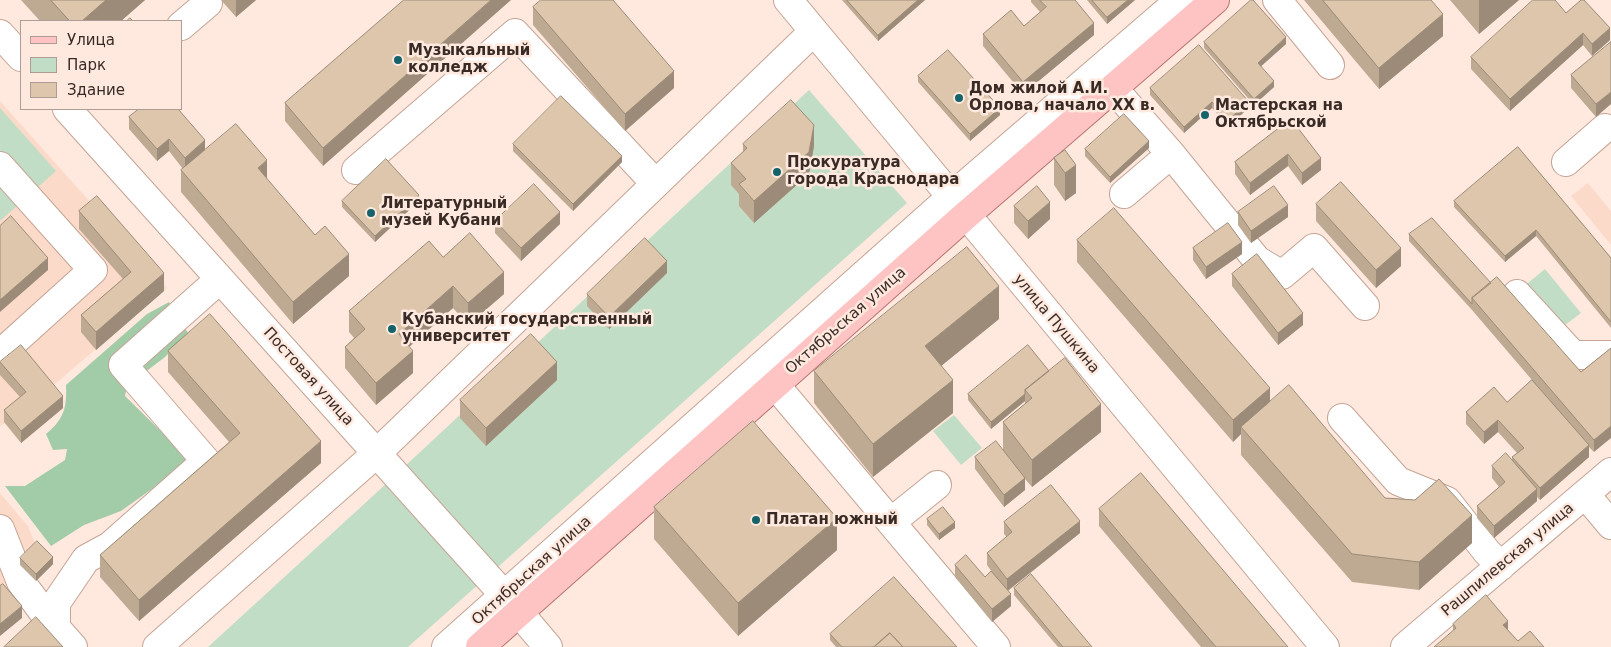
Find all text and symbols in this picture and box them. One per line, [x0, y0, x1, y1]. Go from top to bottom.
legend [20, 20, 182, 110]
text: Улица [67, 31, 115, 49]
place label: Музыкальный колледж [408, 42, 530, 77]
marker: Музыкальный колледж [392, 54, 404, 66]
text: Парк [67, 56, 106, 74]
place label: Дом жилой А.И. Орлова, начало XX в. [969, 80, 1155, 115]
text: Здание [67, 81, 125, 99]
marker: Дом жилой А.И. Орлова, начало XX в. [953, 92, 965, 104]
place label: Мастерская на Октябрьской [1215, 97, 1343, 132]
marker: Мастерская на Октябрьской [1199, 109, 1211, 121]
place label: Прокуратура города Краснодара [787, 154, 959, 189]
marker: Прокуратура города Краснодара [771, 166, 783, 178]
place label: Литературный музей Кубани [381, 195, 507, 230]
marker: Литературный музей Кубани [365, 207, 377, 219]
street label: Октябрьская улица [782, 264, 910, 378]
street label: улица Пушкина [1009, 271, 1103, 377]
place label: Кубанский государственный университет [402, 311, 652, 346]
marker: Кубанский государственный университет [386, 323, 398, 335]
street label: Постовая улица [259, 324, 357, 430]
street label: Рашпилевская улица [1438, 499, 1578, 621]
place label: Платан южный [766, 511, 898, 529]
street label: Октябрьская улица [469, 513, 595, 629]
marker: Платан южный [750, 514, 762, 526]

